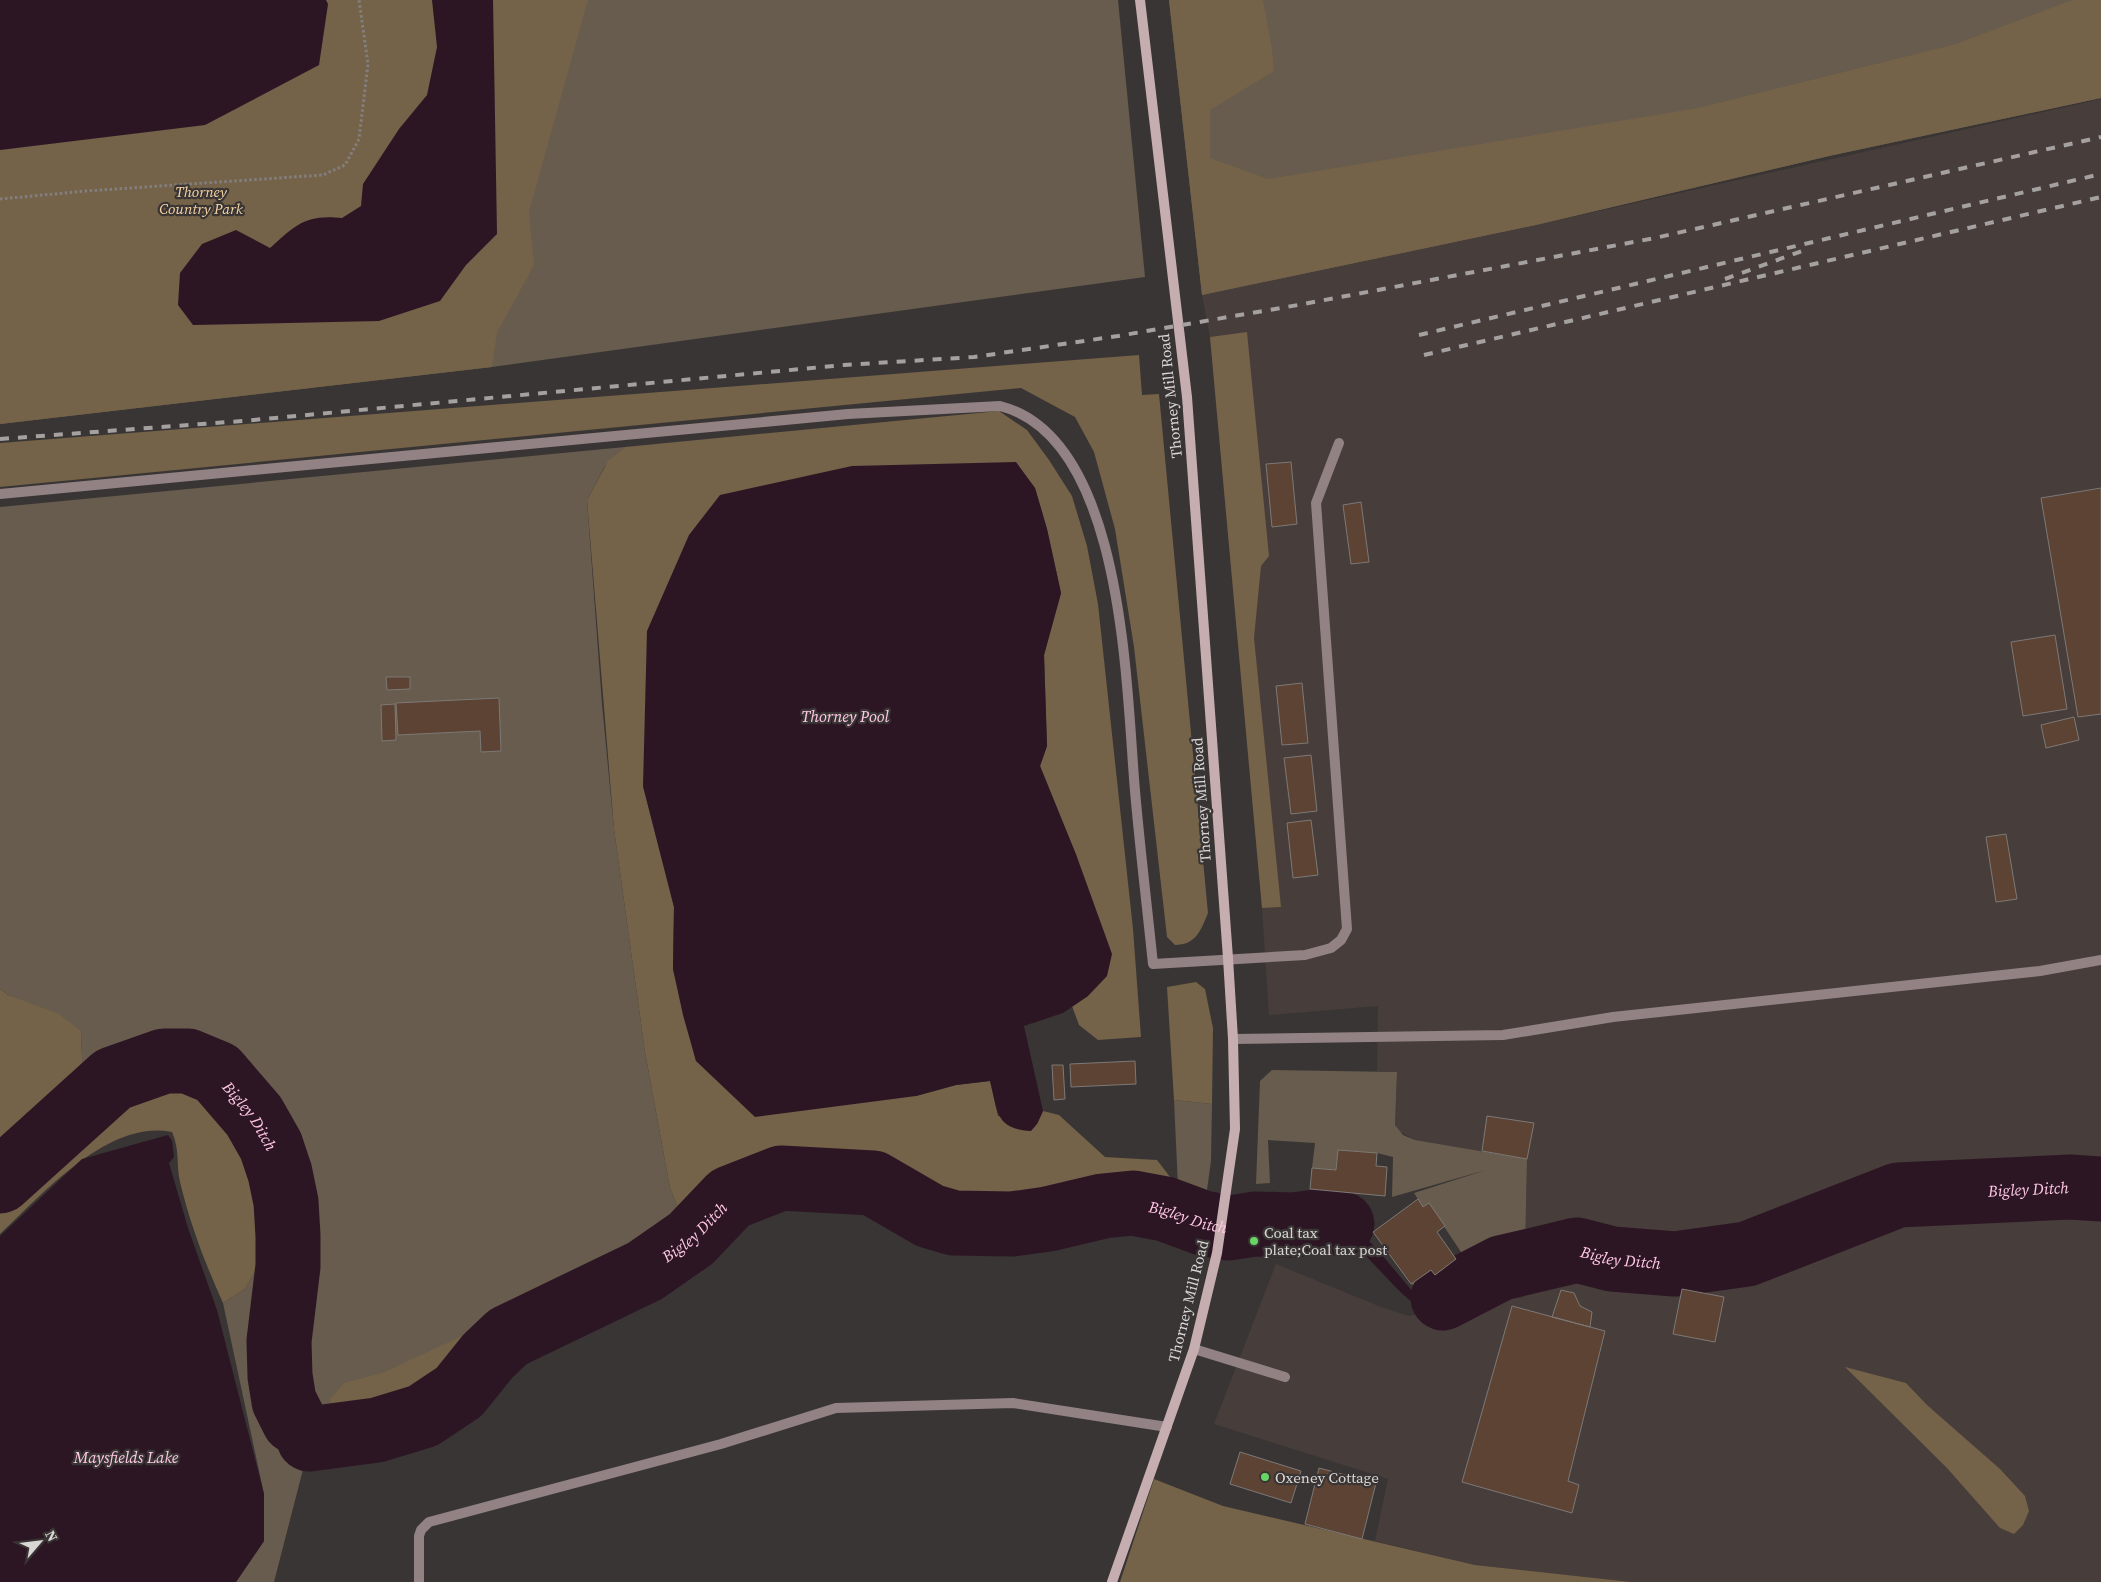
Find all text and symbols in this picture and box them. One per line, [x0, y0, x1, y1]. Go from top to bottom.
park label: Thorney Country Park [159, 181, 244, 219]
street label: Thorney Mill Road [1153, 332, 1187, 459]
water label: Thorney Pool [801, 705, 889, 727]
street label: Thorney Mill Road [1186, 737, 1216, 863]
water label: Bigley Ditch [217, 1076, 282, 1155]
water label: Bigley Ditch [1986, 1176, 2070, 1202]
water label: Bigley Ditch [1146, 1195, 1229, 1238]
water label: Bigley Ditch [657, 1197, 732, 1268]
place label: Coal tax plate;Coal tax post [1264, 1222, 1387, 1260]
marker: Coal tax plate;Coal tax post [1248, 1235, 1260, 1247]
street label: Thorney Mill Road [1163, 1237, 1213, 1364]
water label: Bigley Ditch [1577, 1240, 1662, 1274]
water label: Maysfields Lake [73, 1446, 179, 1468]
place label: Oxeney Cottage [1275, 1467, 1379, 1488]
marker: Oxeney Cottage [1259, 1471, 1271, 1483]
north arrow [15, 1517, 65, 1567]
text: N [40, 1527, 63, 1545]

